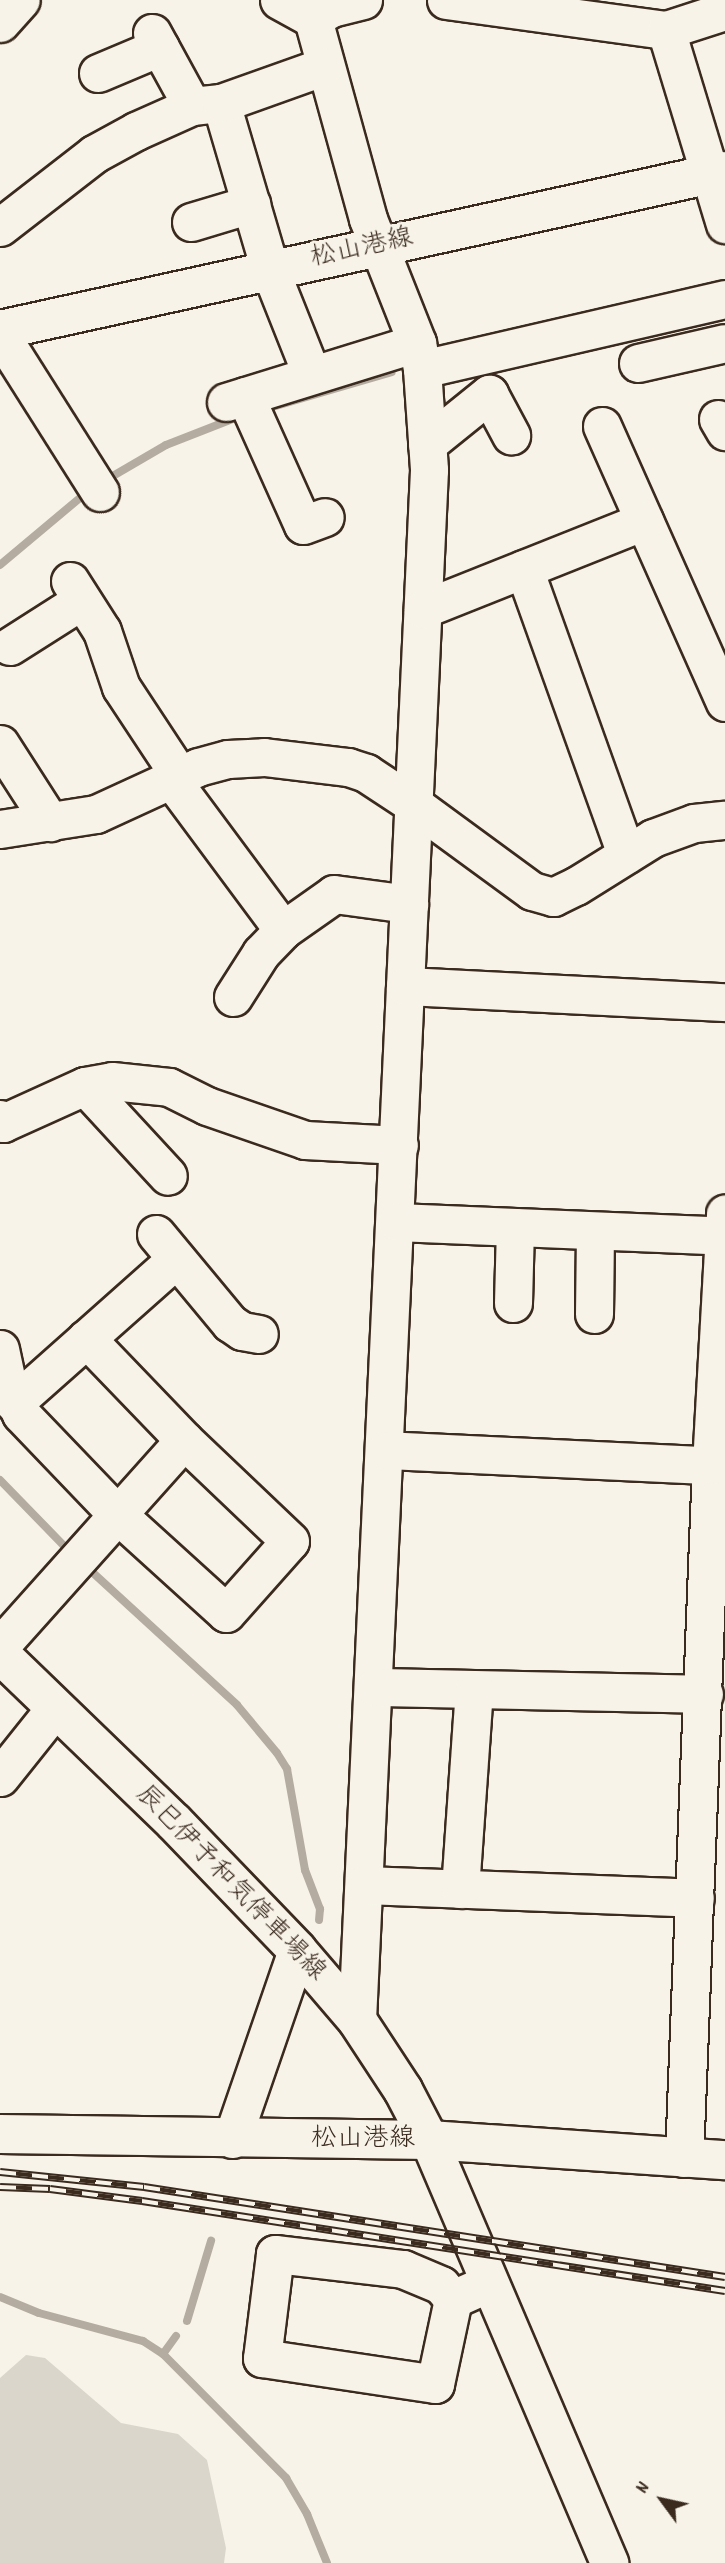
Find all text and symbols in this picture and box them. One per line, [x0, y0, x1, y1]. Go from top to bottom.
street label: 松山港線 [308, 223, 416, 275]
street label: 辰巳伊予和気停車場線 [128, 1780, 332, 1988]
street label: 松山港線 [311, 2124, 415, 2156]
north arrow [627, 2465, 697, 2535]
text: N [630, 2477, 658, 2500]

